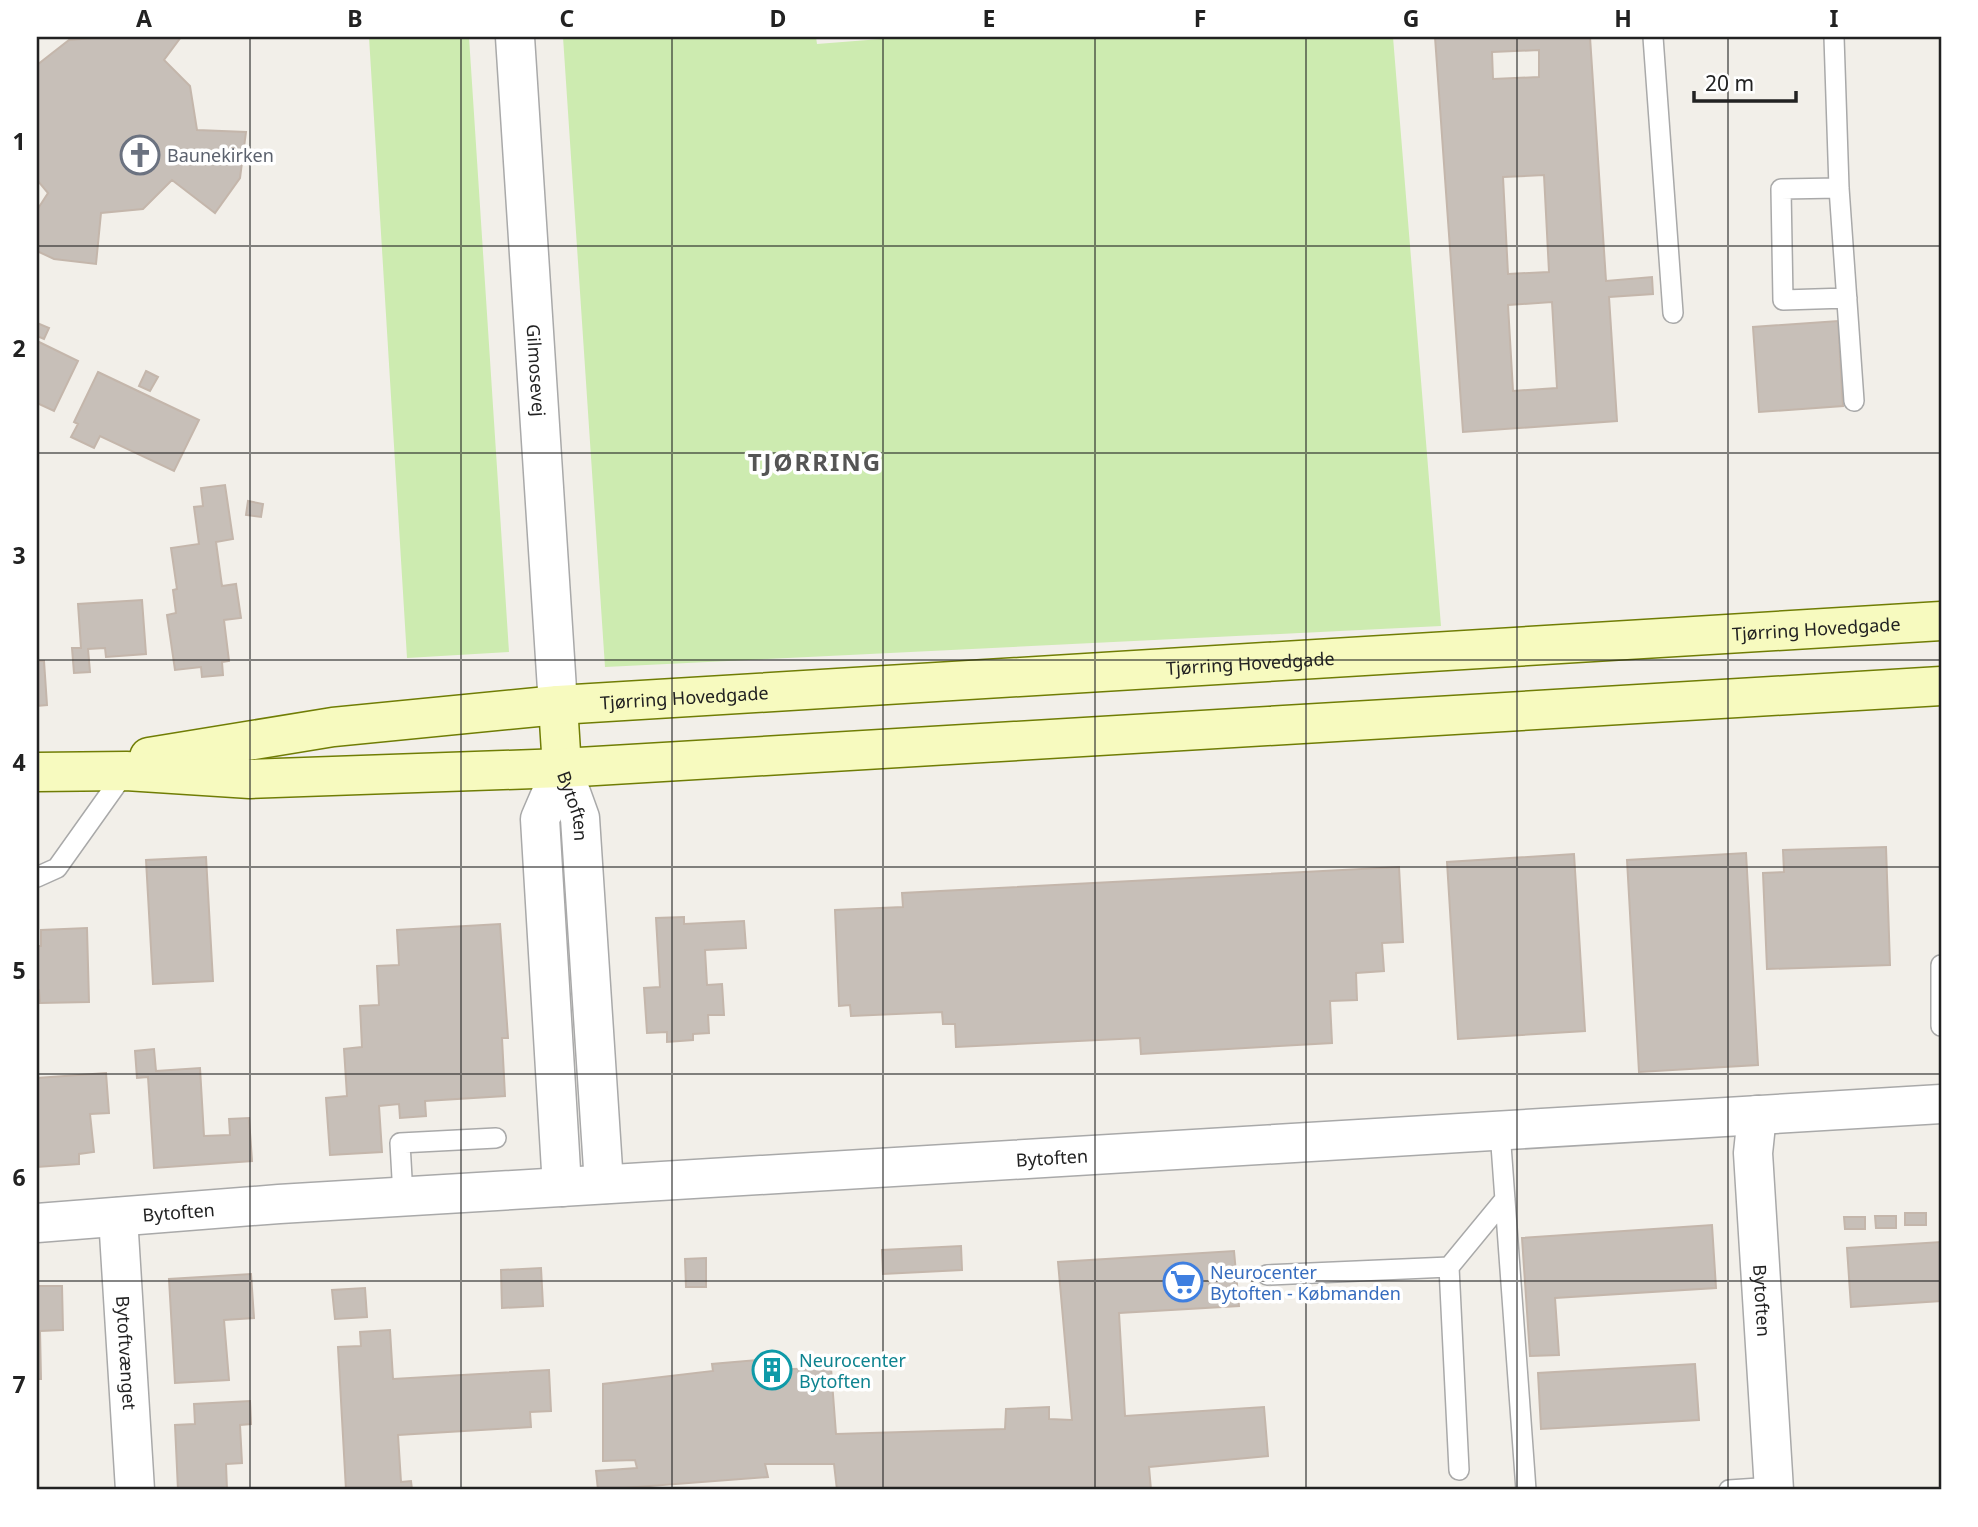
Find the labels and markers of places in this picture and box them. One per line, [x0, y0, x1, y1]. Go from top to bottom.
church icon: Baunekirken [119, 134, 161, 176]
place label: Baunekirken [167, 143, 274, 167]
place label: Neurocenter Bytoften - Købmanden [1210, 1260, 1401, 1305]
supermarket icon: Neurocenter Bytoften - Købmanden [1162, 1261, 1204, 1303]
place label: Neurocenter Bytoften [799, 1348, 906, 1393]
building icon: Neurocenter Bytoften [751, 1349, 793, 1391]

